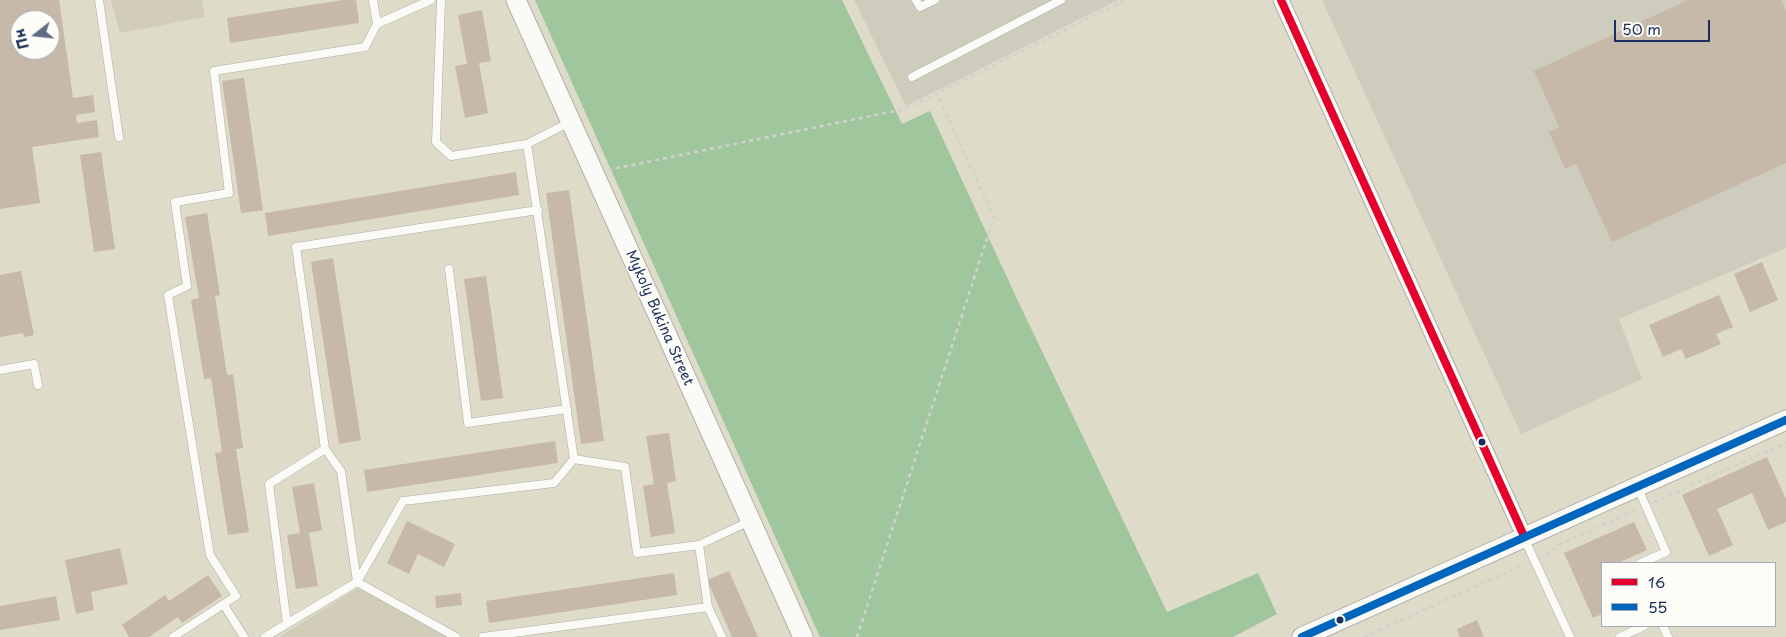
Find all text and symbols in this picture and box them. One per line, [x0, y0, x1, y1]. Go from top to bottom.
north arrow [10, 10, 60, 60]
scale bar [1616, 10, 1712, 42]
text: 50 m [1622, 17, 1661, 40]
text: Пн [8, 26, 34, 52]
street label: Mykoly Bukina Street [622, 248, 696, 388]
unlabelled marker [1477, 437, 1487, 447]
legend [1601, 562, 1776, 627]
text: 16 [1648, 570, 1665, 593]
text: 55 [1648, 595, 1667, 618]
unlabelled marker [1335, 615, 1345, 625]

